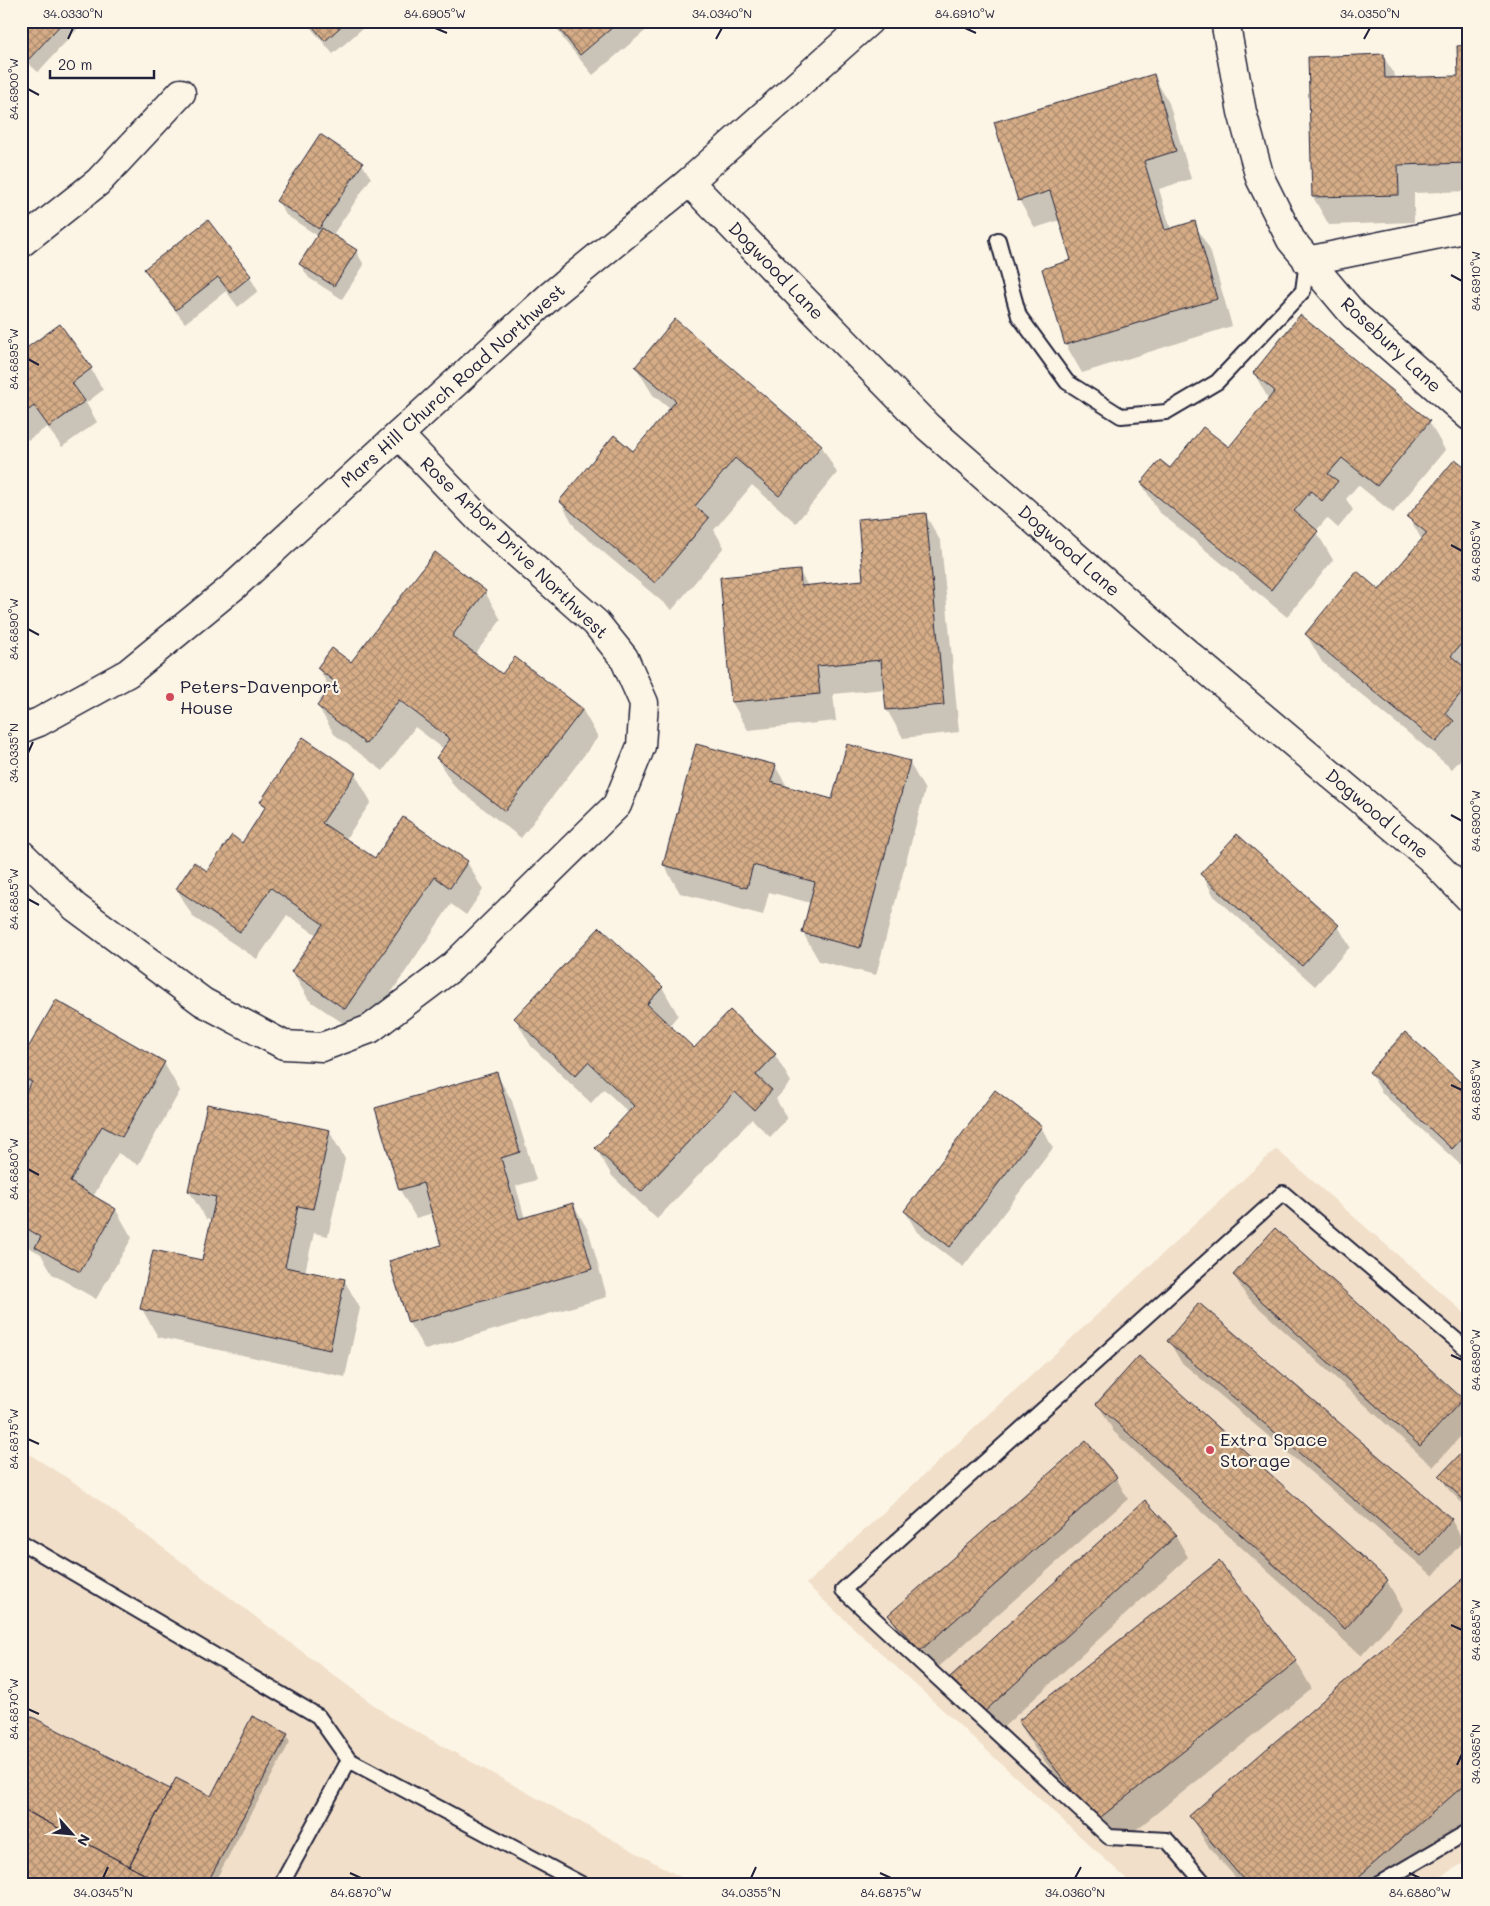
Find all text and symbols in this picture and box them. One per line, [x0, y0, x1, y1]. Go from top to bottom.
text: 34.0330°N [43, 5, 103, 21]
text: 84.6905°W [404, 5, 466, 21]
text: 34.0340°N [692, 5, 752, 21]
text: 84.6910°W [935, 5, 995, 21]
text: 34.0350°N [1340, 5, 1400, 21]
scale bar [50, 48, 154, 80]
text: 20 m [58, 54, 92, 74]
text: 84.6900°W [5, 58, 21, 120]
street label: Dogwood Lane [724, 216, 830, 325]
text: 84.6910°W [1467, 251, 1483, 311]
street label: Mars Hill Church Road Northwest [335, 278, 570, 493]
street label: Rosebury Lane [1336, 291, 1447, 397]
text: 84.6895°W [5, 328, 21, 390]
street label: Rose Arbor Drive Northwest [416, 451, 614, 644]
street label: Dogwood Lane [1014, 499, 1126, 601]
text: 84.6905°W [1467, 520, 1483, 582]
text: 84.6890°W [5, 598, 21, 660]
place label: Peters-Davenport House [180, 674, 340, 719]
marker: Peters-Davenport House [164, 691, 176, 703]
text: 34.0335°N [5, 723, 21, 783]
street label: Dogwood Lane [1321, 763, 1434, 863]
text: 84.6900°W [1467, 790, 1483, 852]
text: 84.6885°W [5, 868, 21, 930]
text: 84.6895°W [1467, 1059, 1483, 1121]
text: 84.6880°W [5, 1138, 21, 1200]
text: 84.6890°W [1467, 1329, 1483, 1391]
text: 84.6875°W [5, 1408, 21, 1470]
place label: Extra Space Storage [1220, 1427, 1328, 1472]
marker: Extra Space Storage [1204, 1444, 1216, 1456]
text: 84.6885°W [1467, 1599, 1483, 1661]
text: 84.6870°W [5, 1678, 21, 1740]
text: 34.0365°N [1467, 1724, 1483, 1784]
north arrow [48, 1808, 98, 1858]
text: N [73, 1831, 95, 1849]
text: 34.0345°N [73, 1884, 133, 1900]
text: 84.6870°W [330, 1884, 392, 1900]
text: 34.0355°N [721, 1884, 781, 1900]
text: 84.6875°W [860, 1884, 922, 1900]
text: 34.0360°N [1045, 1884, 1105, 1900]
text: 84.6880°W [1389, 1884, 1451, 1900]

